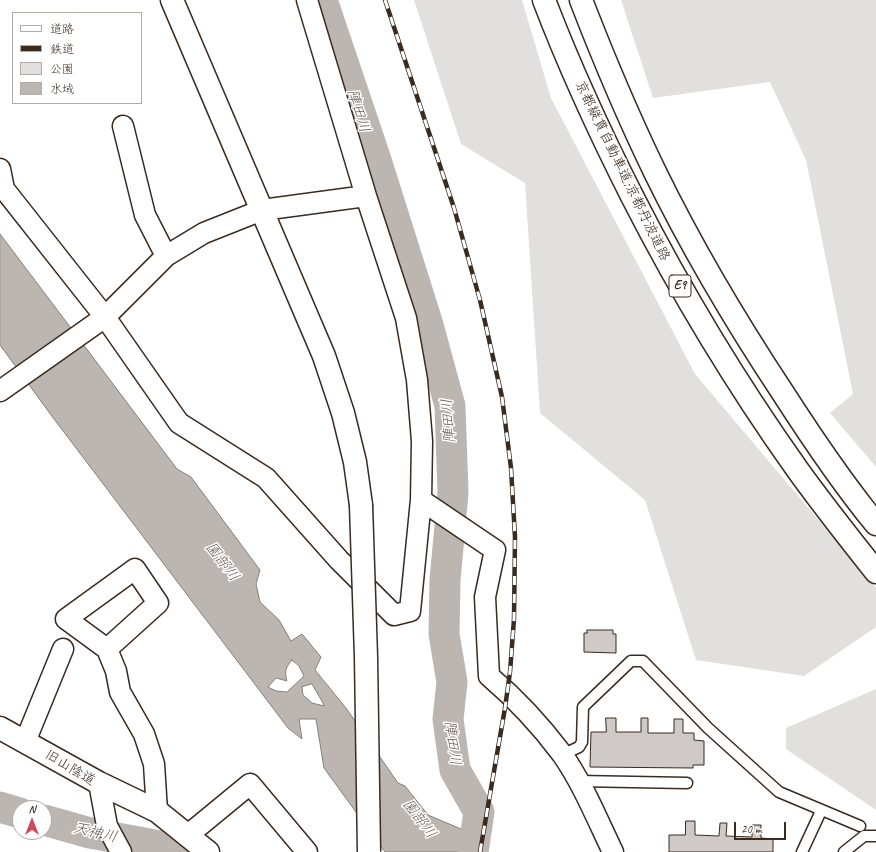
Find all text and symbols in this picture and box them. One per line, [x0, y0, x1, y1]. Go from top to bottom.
legend [12, 12, 142, 104]
text: 道路 [50, 21, 74, 37]
text: 鉄道 [50, 41, 74, 57]
text: 公園 [50, 61, 74, 77]
street label: 京都縦貫自動車道;京都丹波道路 [571, 78, 673, 264]
text: 水域 [50, 81, 74, 97]
water label: 陣田川 [342, 87, 374, 135]
road number: E9 [669, 275, 691, 297]
water label: 陣田川 [438, 398, 460, 444]
water label: 園部川 [201, 539, 243, 585]
water label: 陣田川 [440, 719, 464, 767]
street label: 旧山陰道 [42, 746, 98, 790]
water label: 園部川 [398, 796, 440, 842]
north arrow [12, 800, 52, 840]
text: N [29, 802, 35, 816]
scale bar [736, 814, 788, 840]
water label: 天神川 [71, 819, 119, 847]
text: 20 m [741, 821, 761, 837]

